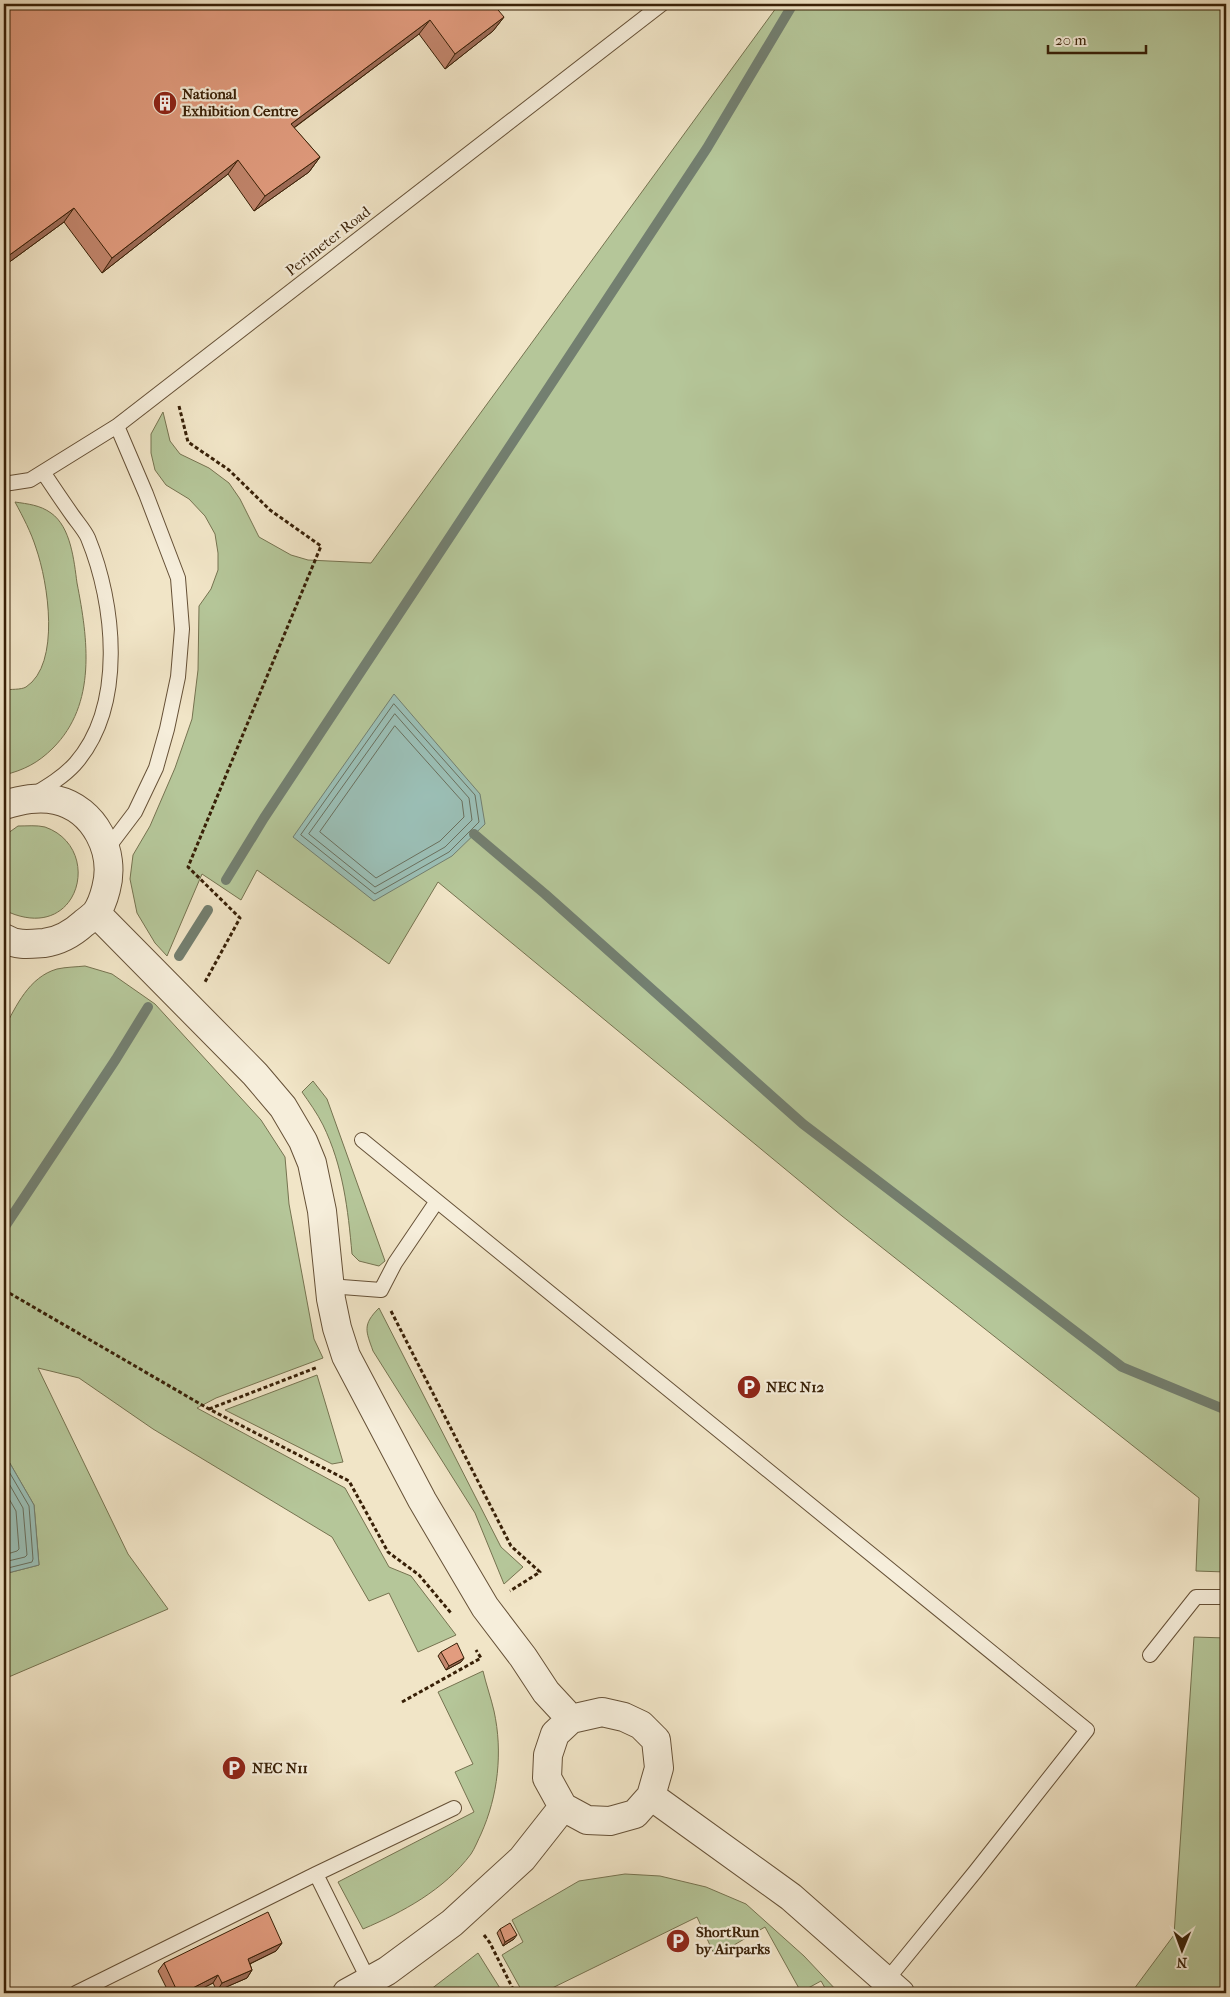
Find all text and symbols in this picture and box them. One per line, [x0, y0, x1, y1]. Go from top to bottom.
scale bar [1048, 22, 1145, 54]
text: 20 m [1055, 31, 1087, 49]
place label: National Exhibition Centre [182, 85, 299, 120]
building icon: National Exhibition Centre [152, 90, 178, 116]
street label: Perimeter Road [282, 202, 375, 280]
parking icon: NEC N12 [736, 1374, 762, 1400]
place label: NEC N12 [766, 1378, 825, 1396]
parking icon: NEC N11 [221, 1755, 247, 1781]
place label: NEC N11 [252, 1759, 308, 1777]
place label: ShortRun by Airparks [695, 1923, 771, 1958]
north arrow [1158, 1924, 1208, 1974]
parking icon: ShortRun by Airparks [665, 1928, 691, 1954]
text: N [1176, 1954, 1187, 1971]

